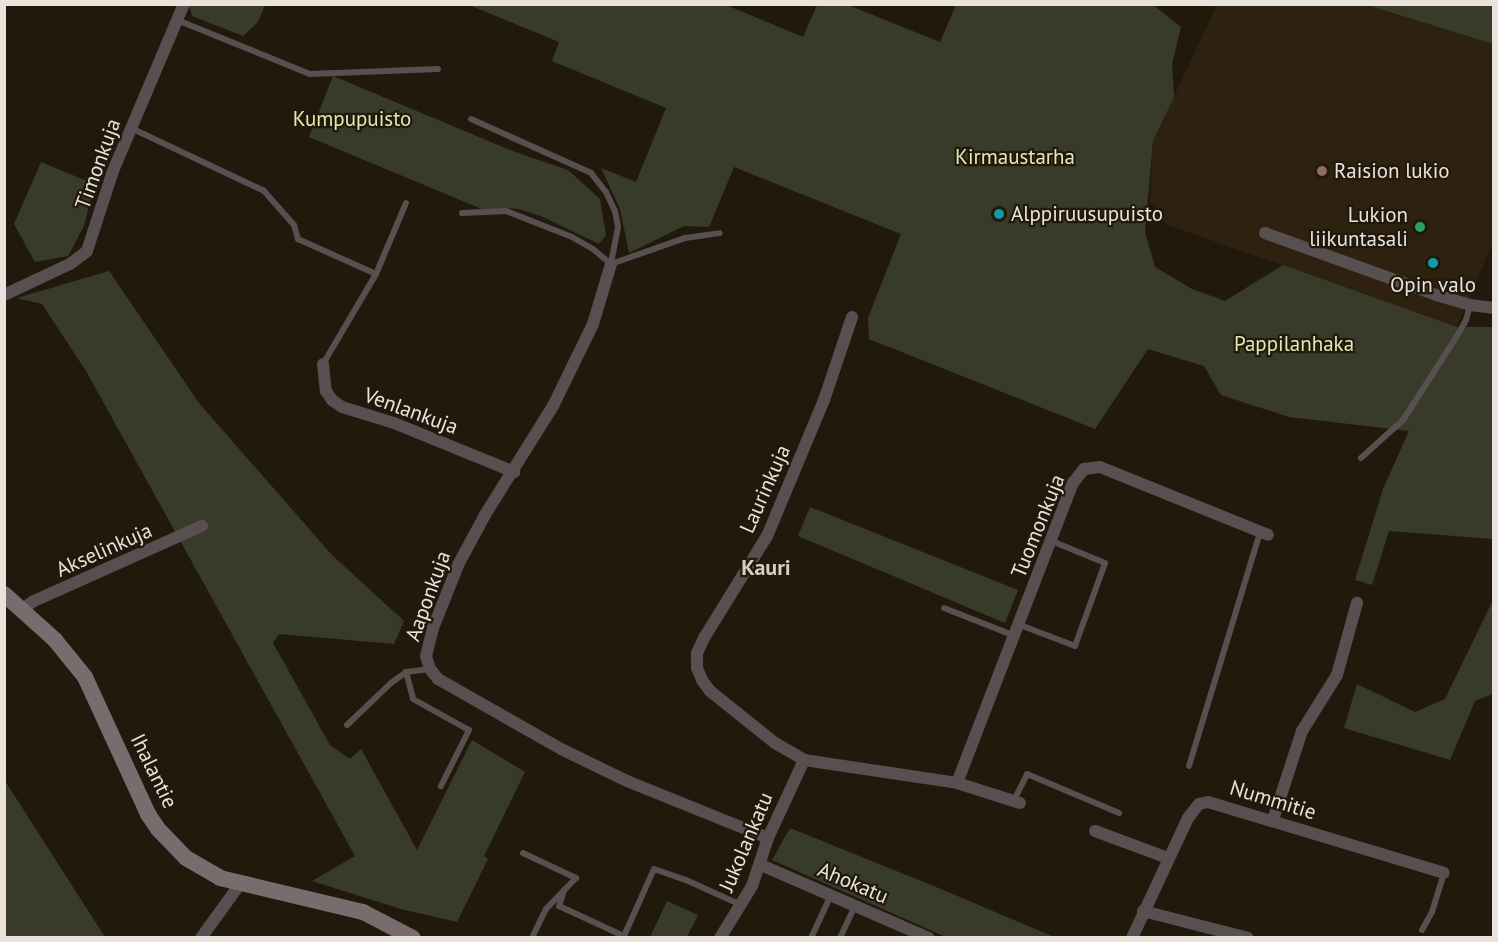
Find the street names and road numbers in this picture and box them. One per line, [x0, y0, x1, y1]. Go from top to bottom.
street label: Timonkuja [70, 115, 126, 213]
street label: Venlankuja [361, 382, 461, 440]
street label: Laurinkuja [734, 441, 796, 537]
street label: Tuomonkuja [1006, 471, 1070, 581]
street label: Akselinkuja [52, 518, 156, 582]
street label: Aaponkuja [400, 547, 456, 645]
street label: Ihalantie [125, 730, 183, 812]
street label: Nummitie [1227, 775, 1319, 825]
street label: Jukolankatu [714, 789, 778, 895]
street label: Ahokatu [814, 857, 892, 909]

